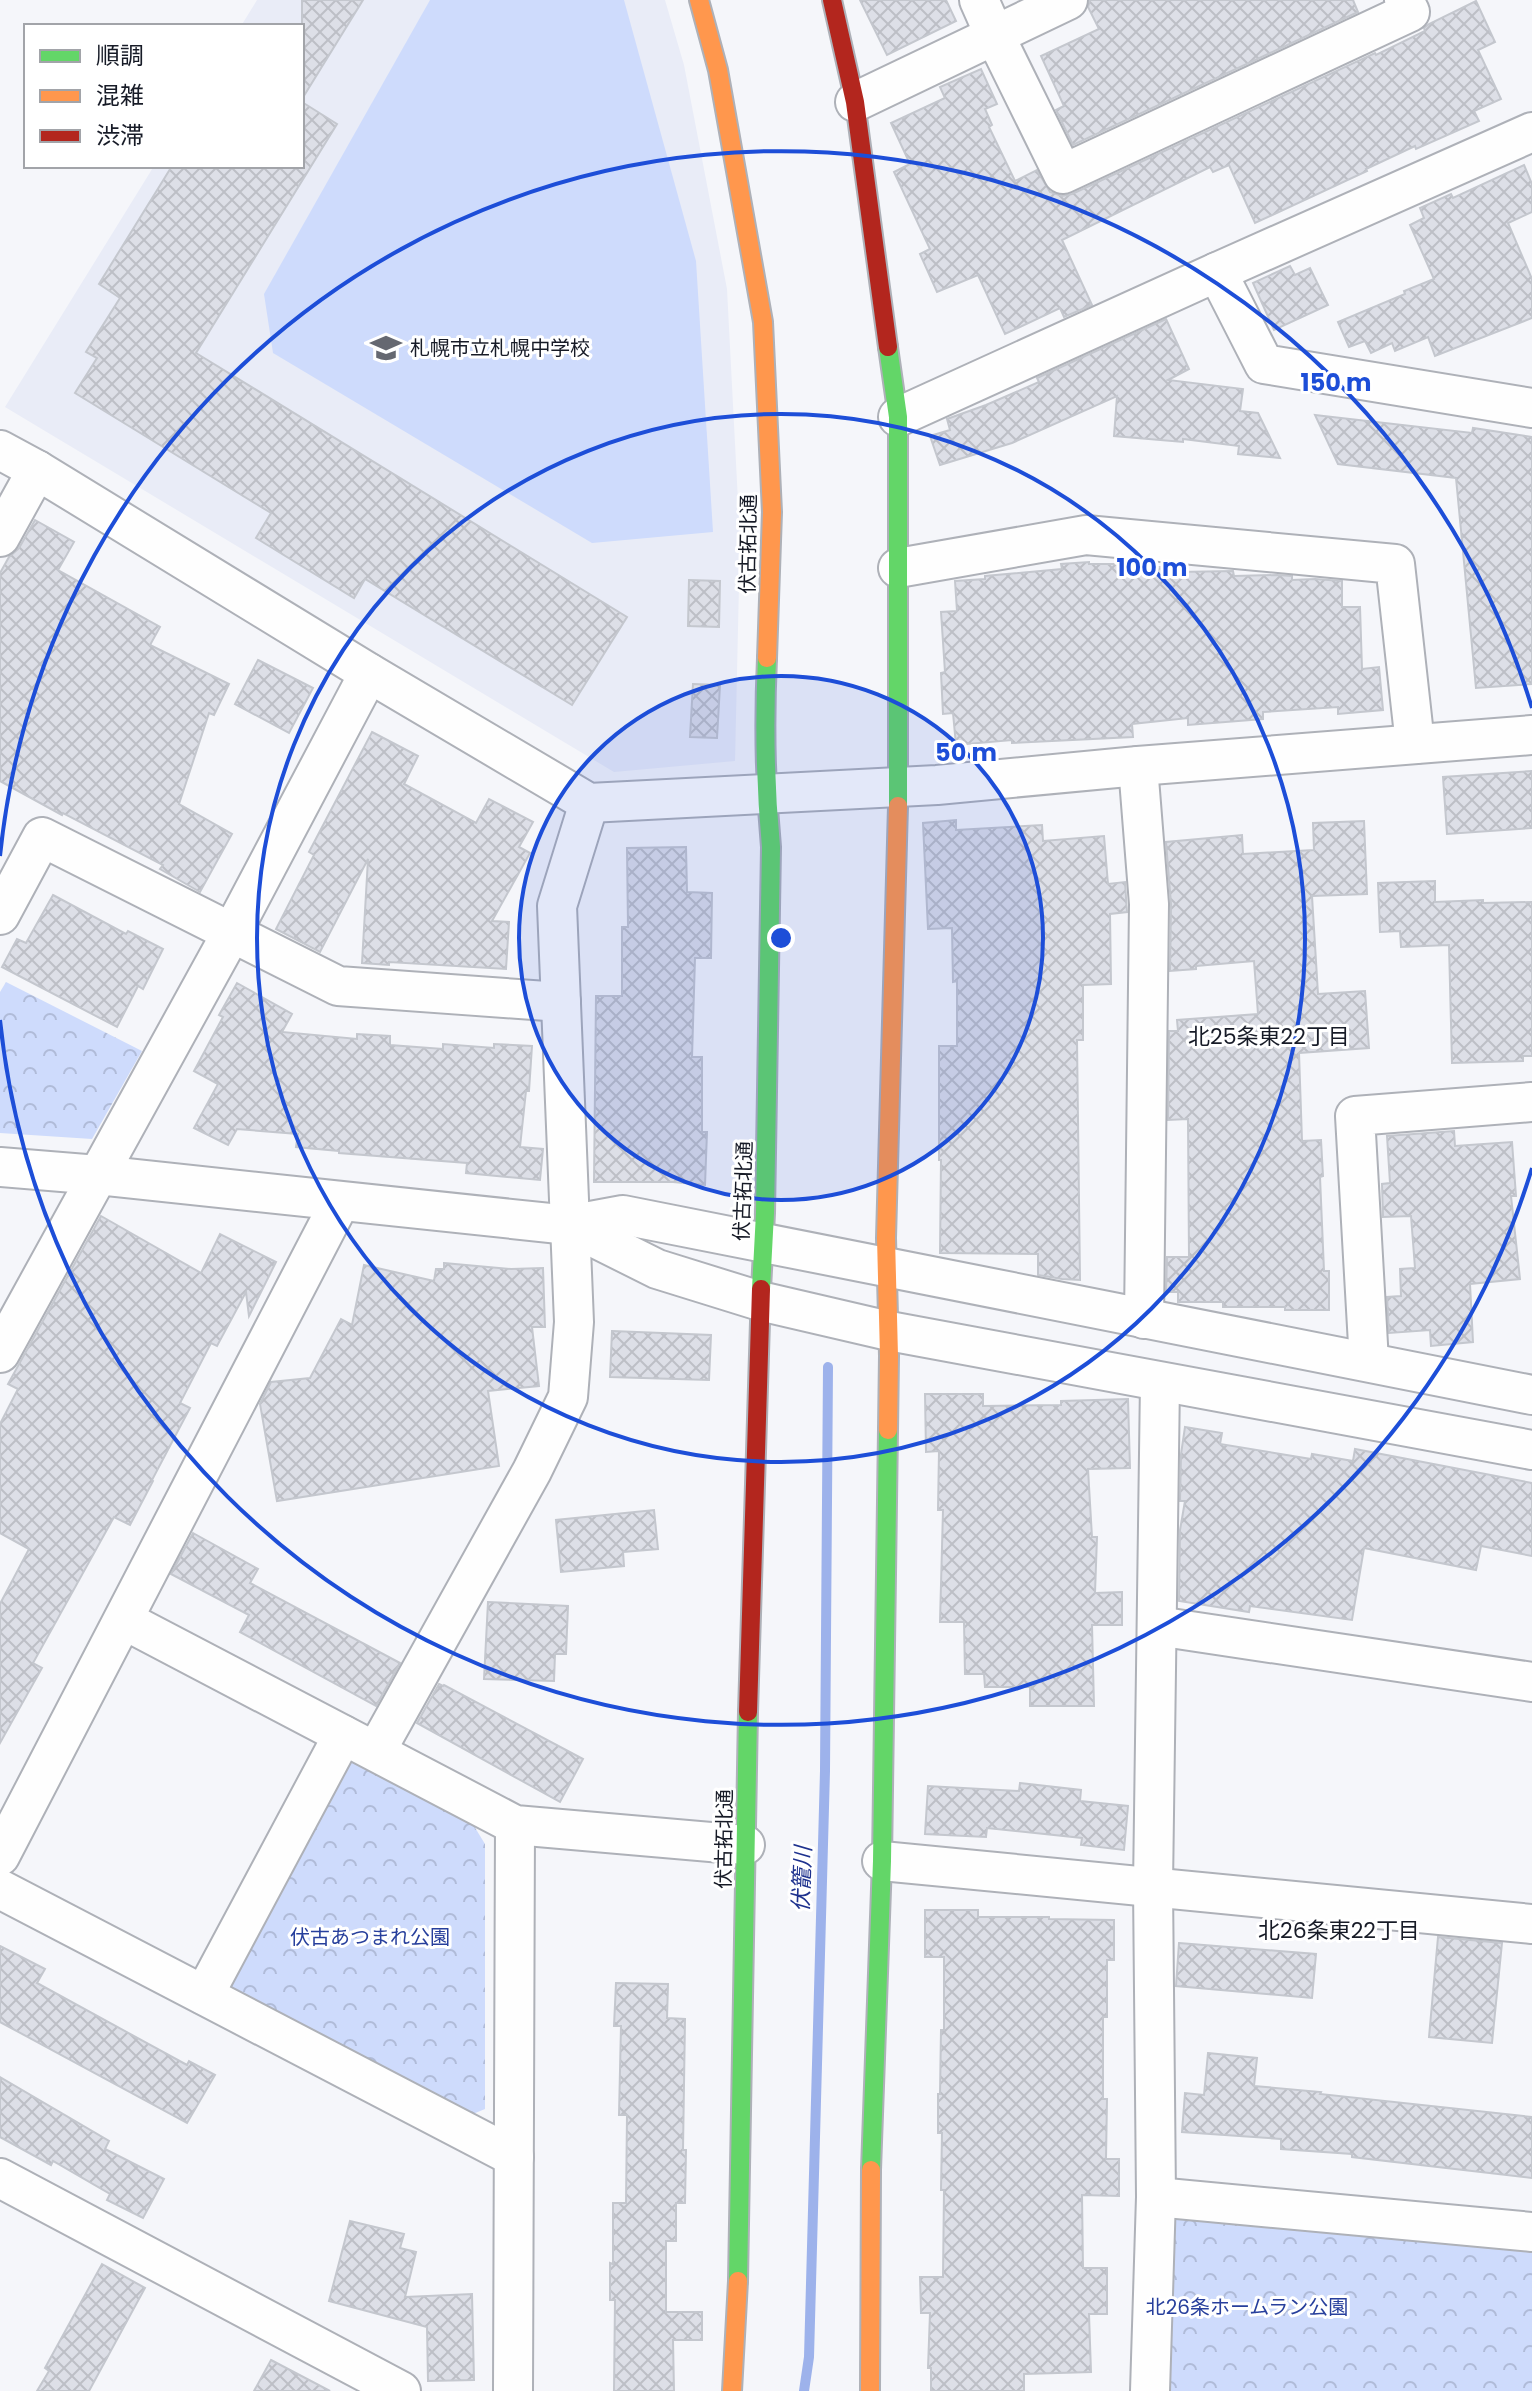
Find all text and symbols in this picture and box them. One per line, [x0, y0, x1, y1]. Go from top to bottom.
legend [24, 24, 304, 168]
text: 順調 [96, 39, 144, 72]
text: 混雑 [96, 79, 144, 112]
text: 渋滞 [96, 119, 144, 152]
school or university icon: 札幌市立札幌中学校 [369, 331, 403, 365]
place label: 札幌市立札幌中学校 [410, 334, 590, 362]
text: 150 m [1301, 366, 1371, 399]
street label: 伏古拓北通 [733, 494, 763, 594]
text: 100 m [1117, 551, 1187, 584]
text: 50 m [935, 736, 997, 769]
centre of rings [767, 924, 795, 952]
district label: 北25条東22丁目 [1188, 1021, 1350, 1052]
street label: 伏古拓北通 [727, 1141, 759, 1241]
street label: 伏古拓北通 [709, 1789, 739, 1889]
water label: 伏籠川 [785, 1843, 819, 1913]
district label: 北26条東22丁目 [1258, 1915, 1420, 1946]
park label: 伏古あつまれ公園 [290, 1923, 450, 1951]
park label: 北26条ホームラン公園 [1146, 2293, 1348, 2321]

